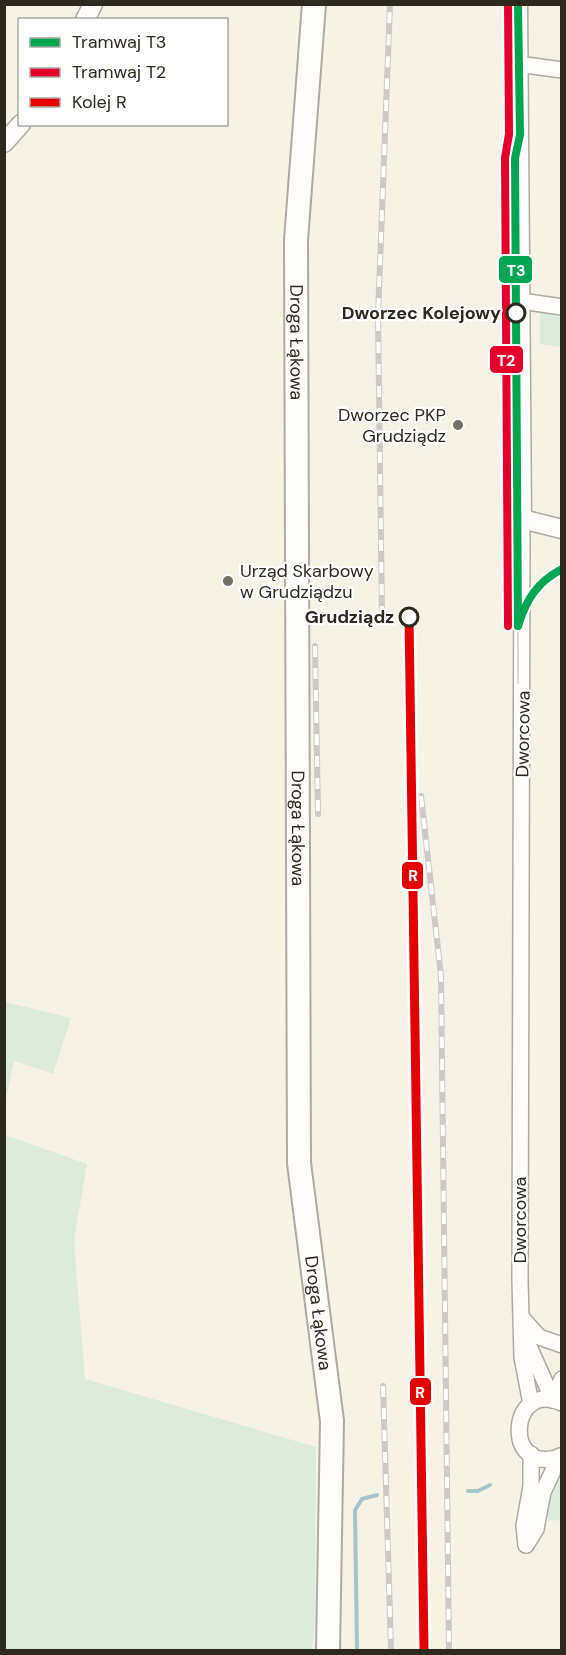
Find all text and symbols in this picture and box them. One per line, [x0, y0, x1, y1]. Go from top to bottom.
legend [18, 18, 228, 126]
text: Tramwaj T3 [72, 30, 166, 54]
text: Tramwaj T2 [72, 60, 166, 84]
text: Kolej R [72, 90, 127, 114]
line badge: T3 [498, 255, 533, 284]
text: T3 [506, 260, 526, 281]
street label: Droga Łąkowa [284, 285, 309, 400]
place label: Dworzec Kolejowy [342, 301, 501, 325]
marker: Dworzec Kolejowy [506, 303, 526, 323]
line badge: T2 [489, 345, 524, 374]
text: T2 [497, 350, 515, 371]
place label: Dworzec PKP Grudziądz [338, 403, 446, 448]
marker: Dworzec PKP Grudziądz [451, 418, 465, 432]
place label: Urząd Skarbowy w Grudziądzu [240, 559, 374, 604]
marker: Urząd Skarbowy w Grudziądzu [221, 574, 235, 588]
place label: Grudziądz [305, 605, 394, 629]
marker: Grudziądz [399, 607, 419, 627]
street label: Dworcowa [510, 690, 536, 778]
street label: Droga Łąkowa [286, 771, 310, 886]
line badge: R [401, 861, 424, 890]
text: R [408, 865, 418, 886]
street label: Dworcowa [508, 1177, 532, 1263]
street label: Droga Łąkowa [299, 1254, 337, 1372]
line badge: R [409, 1377, 432, 1406]
text: R [415, 1382, 425, 1403]

